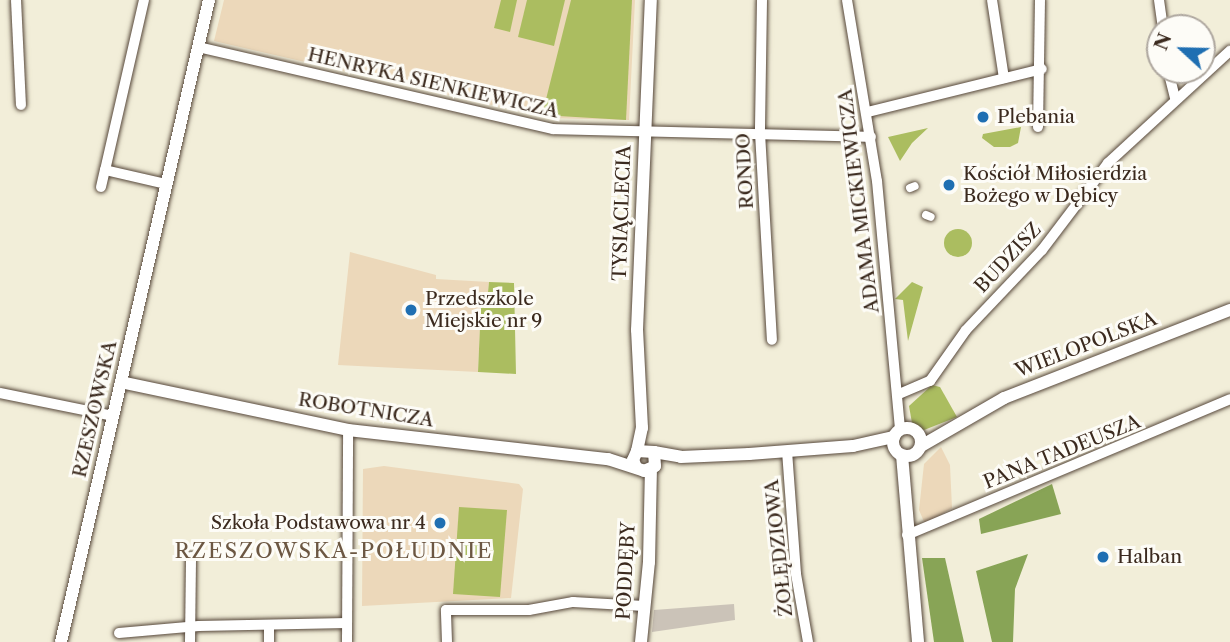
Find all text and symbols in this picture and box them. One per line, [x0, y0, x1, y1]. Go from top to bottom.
north arrow [1146, 14, 1216, 84]
text: N [1149, 30, 1177, 54]
street label: HENRYKA SIENKIEWICZA [305, 43, 561, 123]
street label: ADAMA MICKIEWICZA [834, 87, 884, 315]
place label: Plebania [997, 106, 1075, 128]
marker: Plebania [975, 109, 991, 125]
street label: RONDO [732, 132, 758, 210]
street label: TYSIĄCLECIA [608, 145, 636, 281]
place label: Kościół Miłosierdzia Bożego w Dębicy [963, 163, 1147, 207]
marker: Kościół Miłosierdzia Bożego w Dębicy [941, 177, 957, 193]
street label: BUDZISZ [970, 218, 1046, 298]
place label: Przedszkole Miejskie nr 9 [425, 288, 543, 332]
marker: Przedszkole Miejskie nr 9 [403, 302, 419, 318]
street label: WIELOPOLSKA [1012, 307, 1160, 383]
street label: RZESZOWSKA [68, 338, 122, 480]
street label: ROBOTNICZA [297, 388, 435, 432]
street label: PANA TADEUSZA [980, 410, 1144, 494]
street label: ŻOŁĘDZIOWA [760, 478, 798, 618]
place label: Szkoła Podstawowa nr 4 [210, 512, 426, 534]
marker: Szkoła Podstawowa nr 4 [432, 515, 448, 531]
street label: PODDĘBY [612, 522, 640, 620]
district label: RZESZOWSKA-POŁUDNIE [177, 538, 491, 564]
place label: Halban [1117, 546, 1182, 568]
marker: Halban [1095, 549, 1111, 565]

